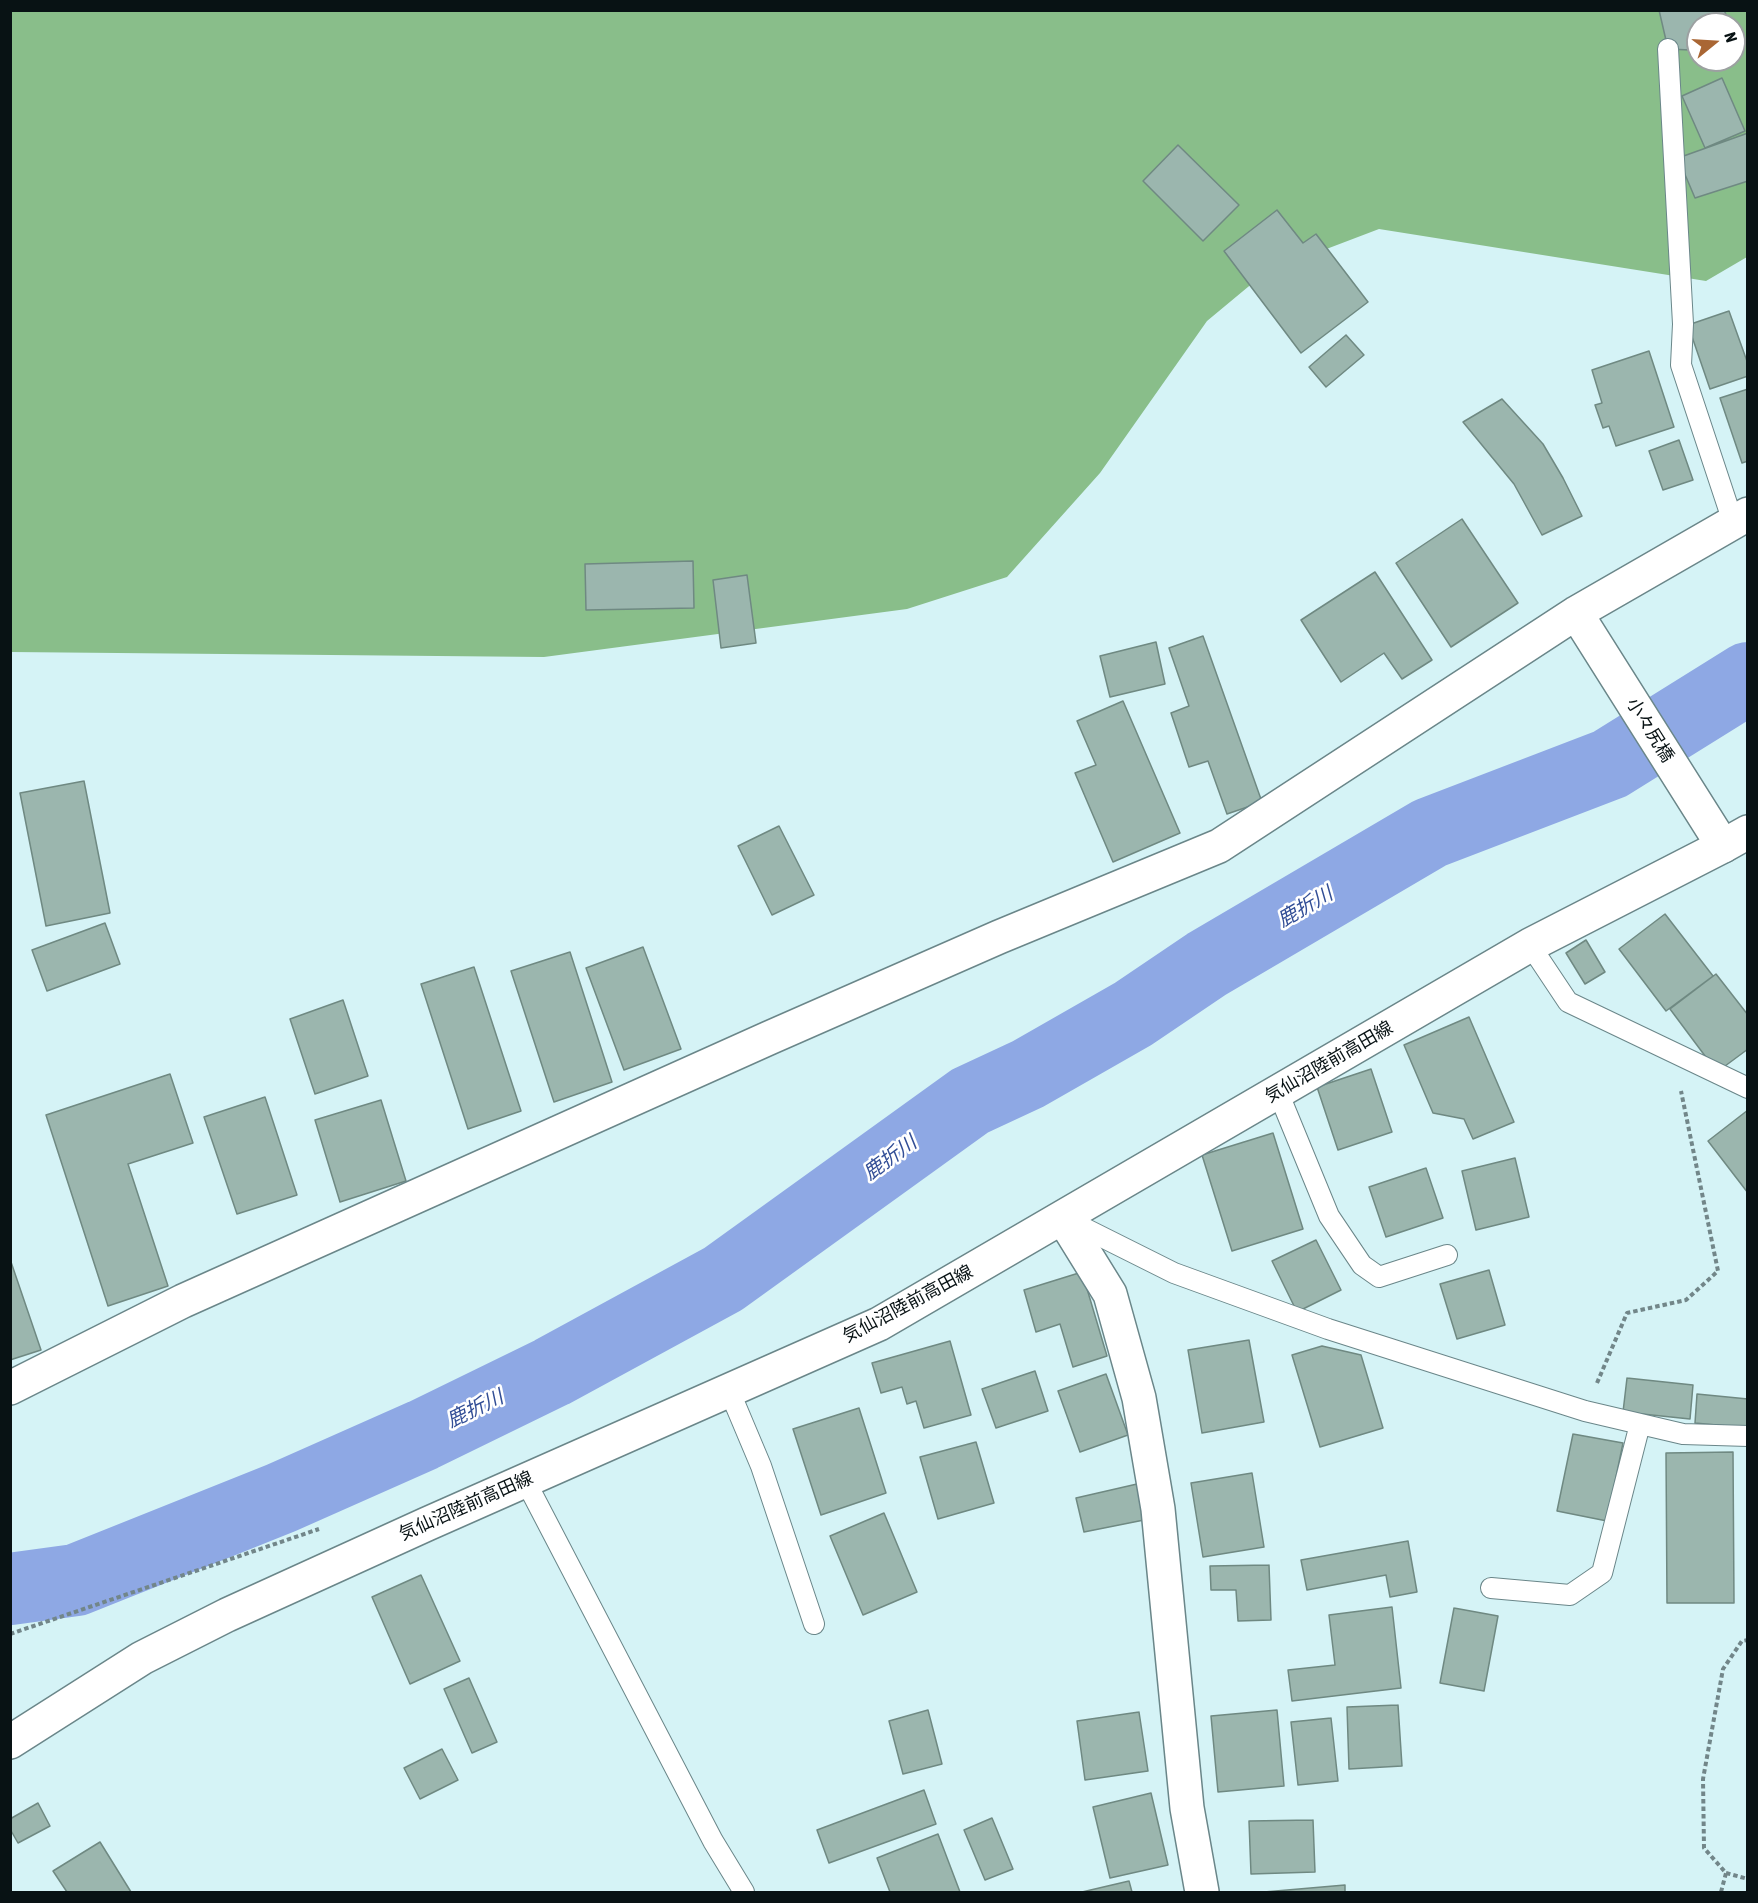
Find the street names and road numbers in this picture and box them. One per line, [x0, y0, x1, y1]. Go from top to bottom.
street label: 小々尻橋 [1622, 694, 1678, 766]
street label: 気仙沼陸前高田線 [1261, 1017, 1397, 1107]
street label: 気仙沼陸前高田線 [839, 1261, 977, 1347]
street label: 気仙沼陸前高田線 [396, 1467, 536, 1545]

